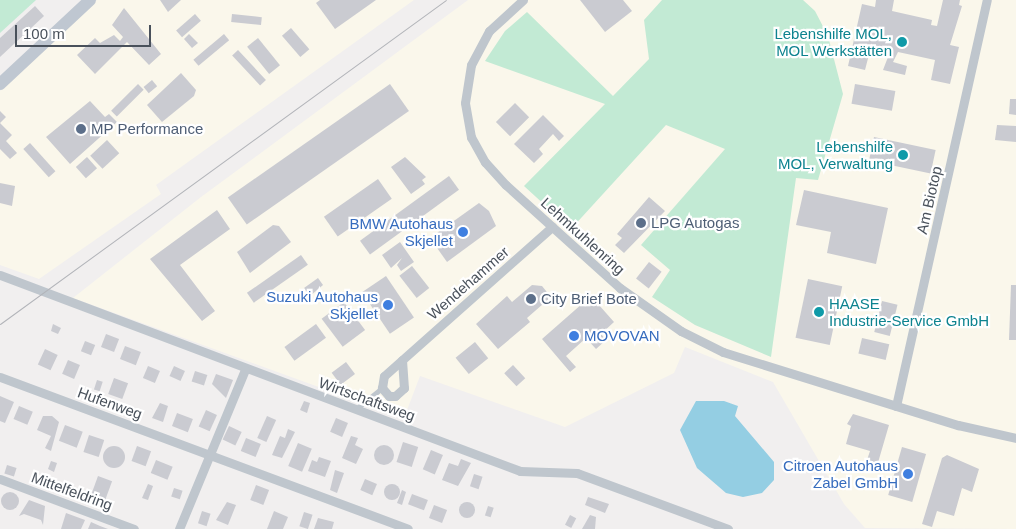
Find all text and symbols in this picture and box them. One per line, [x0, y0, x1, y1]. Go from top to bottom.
scale bar [18, 15, 154, 47]
place label: Lebenshilfe MOL, MOL Werkstätten [774, 24, 892, 59]
text: 100 m [23, 25, 65, 42]
marker: Lebenshilfe MOL, MOL Werkstätten [896, 36, 908, 48]
place label: MP Performance [91, 120, 204, 138]
marker: MP Performance [75, 123, 87, 135]
place label: Lebenshilfe MOL, Verwaltung [778, 137, 893, 172]
marker: Lebenshilfe MOL, Verwaltung [897, 149, 909, 161]
street label: Am Biotop [912, 164, 946, 236]
street label: Lehmkuhlenring [537, 194, 629, 278]
place label: BMW Autohaus Skjellet [349, 214, 453, 249]
place label: LPG Autogas [651, 214, 740, 232]
marker: LPG Autogas [635, 217, 647, 229]
marker: BMW Autohaus Skjellet [457, 226, 469, 238]
street label: Wendehammer [424, 243, 512, 323]
place label: Suzuki Autohaus Skjellet [265, 287, 378, 322]
place label: City Brief Bote [541, 290, 637, 308]
marker: City Brief Bote [525, 293, 537, 305]
place label: HAASE Industrie-Service GmbH [829, 294, 989, 329]
marker: Suzuki Autohaus Skjellet [382, 299, 394, 311]
marker: HAASE Industrie-Service GmbH [813, 306, 825, 318]
place label: MOVOVAN [584, 327, 660, 345]
marker: MOVOVAN [568, 330, 580, 342]
street label: Wirtschaftsweg [316, 373, 418, 425]
street label: Hufenweg [75, 383, 145, 423]
place label: Citroen Autohaus Zabel GmbH [782, 456, 898, 491]
street label: Mittelfeldring [29, 468, 115, 514]
marker: Citroen Autohaus Zabel GmbH [902, 468, 914, 480]

